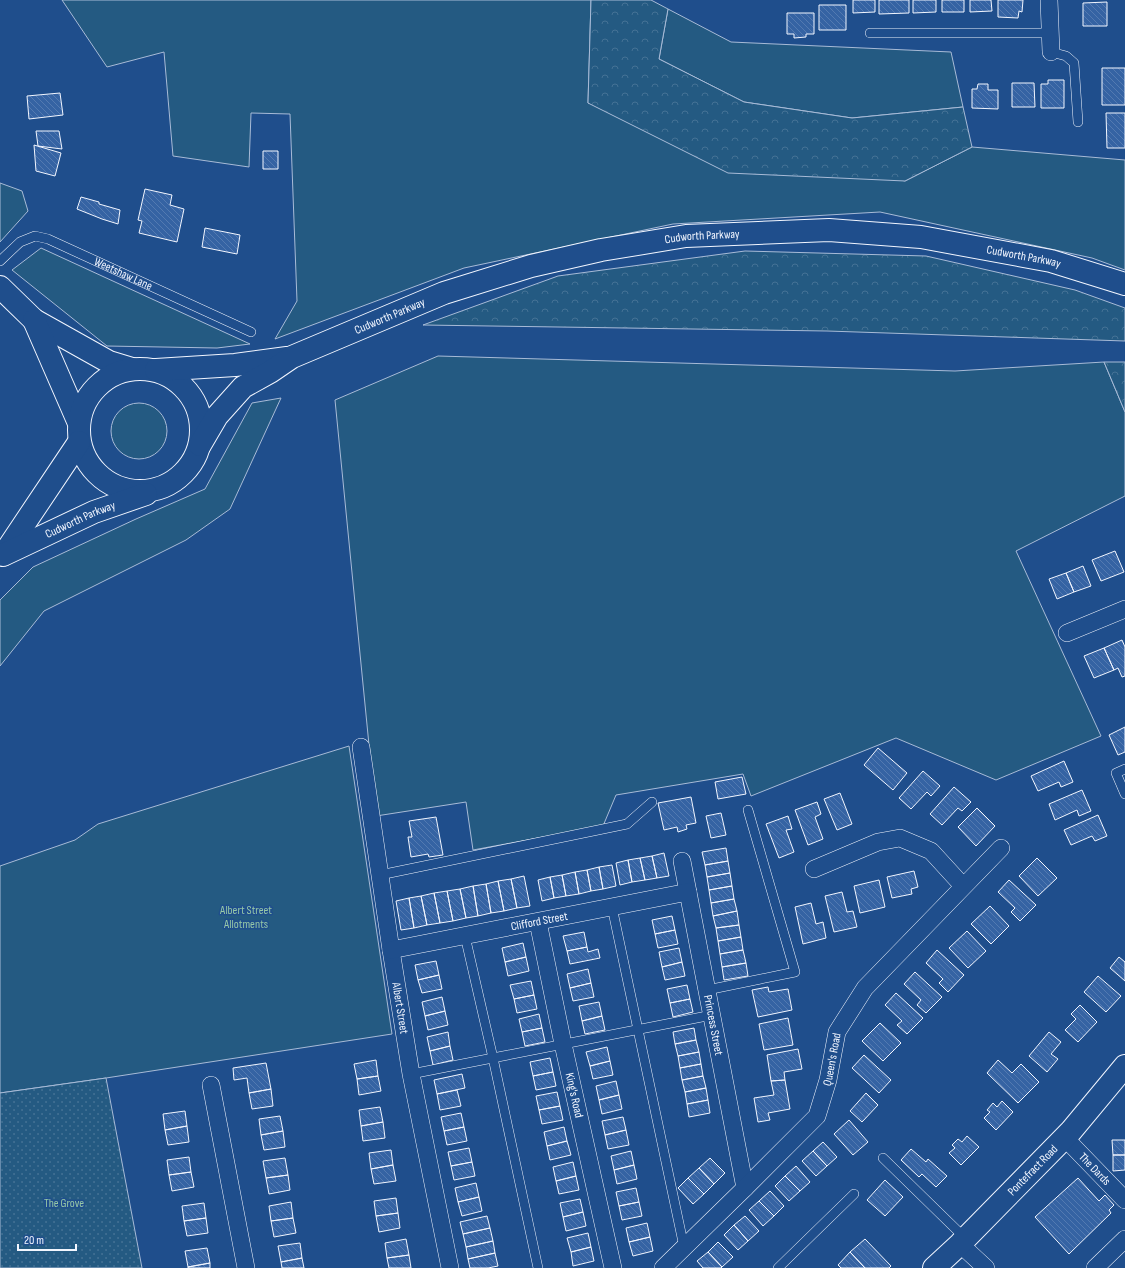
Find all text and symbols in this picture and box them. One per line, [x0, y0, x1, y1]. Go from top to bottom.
street label: Cudworth Parkway [663, 226, 740, 247]
street label: Cudworth Parkway [985, 242, 1063, 271]
street label: Weetshaw Lane [92, 254, 155, 293]
street label: Cudworth Parkway [352, 294, 428, 337]
street label: Cudworth Parkway [43, 498, 118, 542]
park label: Albert Street Allotments [219, 903, 272, 932]
street label: Clifford Street [509, 908, 569, 934]
street label: Albert Street [389, 980, 412, 1035]
street label: Princess Street [700, 993, 727, 1057]
street label: Queen's Road [819, 1032, 844, 1088]
street label: King's Road [562, 1071, 587, 1119]
street label: Pontefract Road [1004, 1141, 1061, 1199]
street label: The Dards [1076, 1149, 1114, 1188]
park label: The Grove [44, 1196, 84, 1211]
scale bar [18, 1226, 76, 1252]
text: 20 m [24, 1233, 44, 1248]

